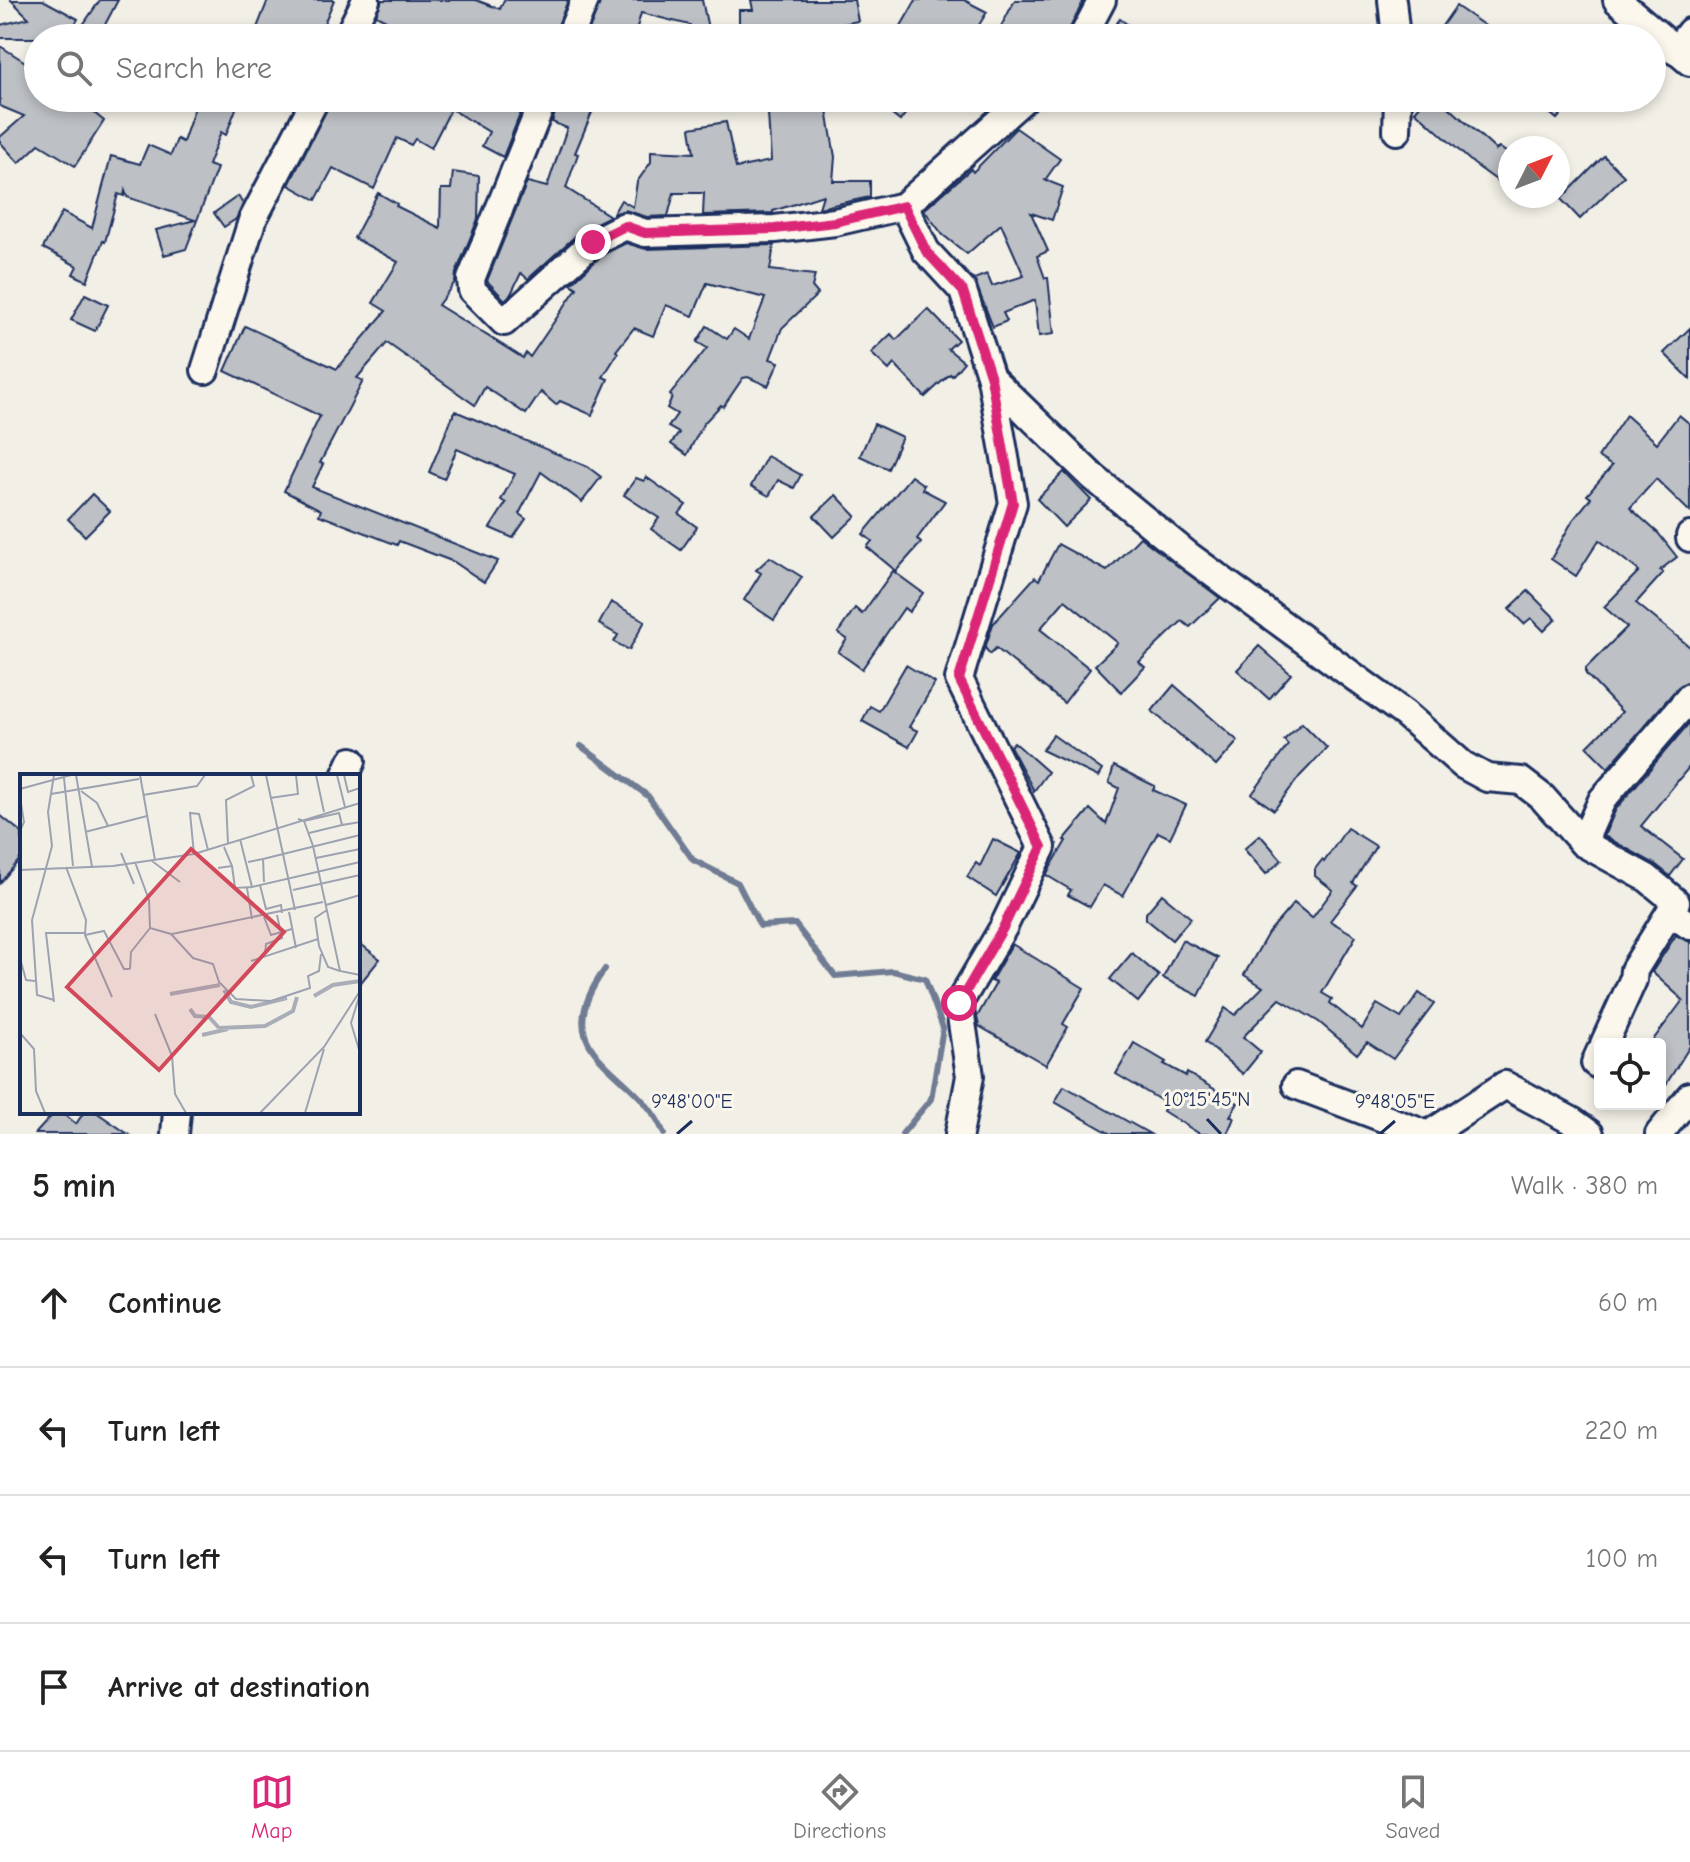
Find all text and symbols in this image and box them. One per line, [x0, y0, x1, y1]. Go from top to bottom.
search box [24, 24, 1666, 112]
icon: search [52, 46, 96, 90]
text: Search here [116, 51, 272, 86]
north arrow [1498, 136, 1570, 208]
route end [575, 224, 611, 260]
inset map [20, 774, 360, 1114]
route start [941, 985, 977, 1021]
map controls [1594, 1038, 1666, 1110]
button: locate [1594, 1038, 1666, 1110]
text: 10°15'45"N [1164, 1088, 1250, 1111]
text: 9°48'00"E [651, 1090, 733, 1113]
text: 9°48'05"E [1355, 1090, 1435, 1113]
text: 5 min [32, 1166, 116, 1206]
text: Walk · 380 m [1511, 1171, 1658, 1201]
icon: ahead [32, 1281, 76, 1325]
text: Continue [108, 1286, 222, 1321]
text: 60 m [1598, 1288, 1658, 1318]
icon: left [32, 1409, 76, 1453]
text: Turn left [108, 1414, 220, 1449]
text: 220 m [1585, 1416, 1658, 1446]
icon: left [32, 1537, 76, 1581]
text: Turn left [108, 1542, 220, 1577]
text: 100 m [1586, 1544, 1658, 1574]
icon: arrive [32, 1665, 76, 1709]
text: Arrive at destination [108, 1670, 370, 1705]
tab: Map [250, 1770, 294, 1844]
tab: Directions [793, 1770, 886, 1844]
tab: Saved [1385, 1770, 1440, 1844]

